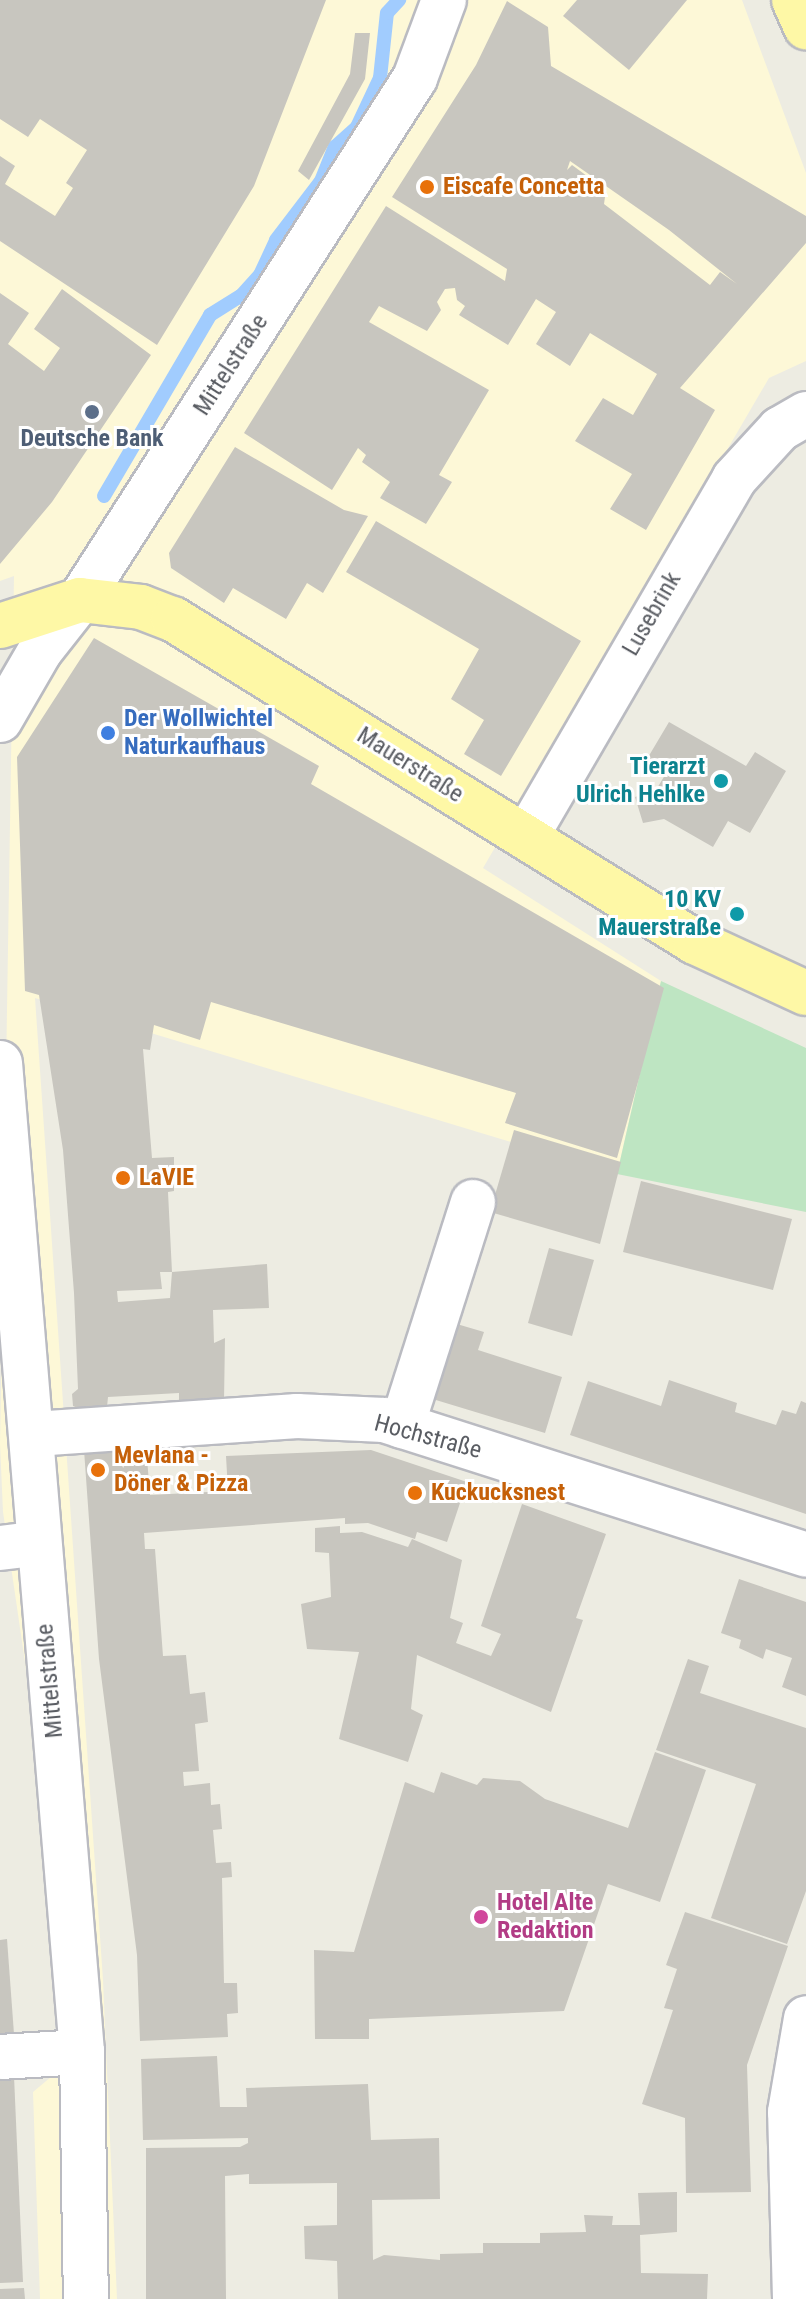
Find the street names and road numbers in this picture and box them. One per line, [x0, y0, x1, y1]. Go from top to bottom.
street label: Mittelstraße [188, 309, 274, 421]
street label: Lusebrink [617, 567, 687, 661]
street label: Mauerstraße [352, 721, 468, 809]
street label: Hochstraße [371, 1409, 485, 1465]
street label: Mittelstraße [31, 1623, 69, 1739]

